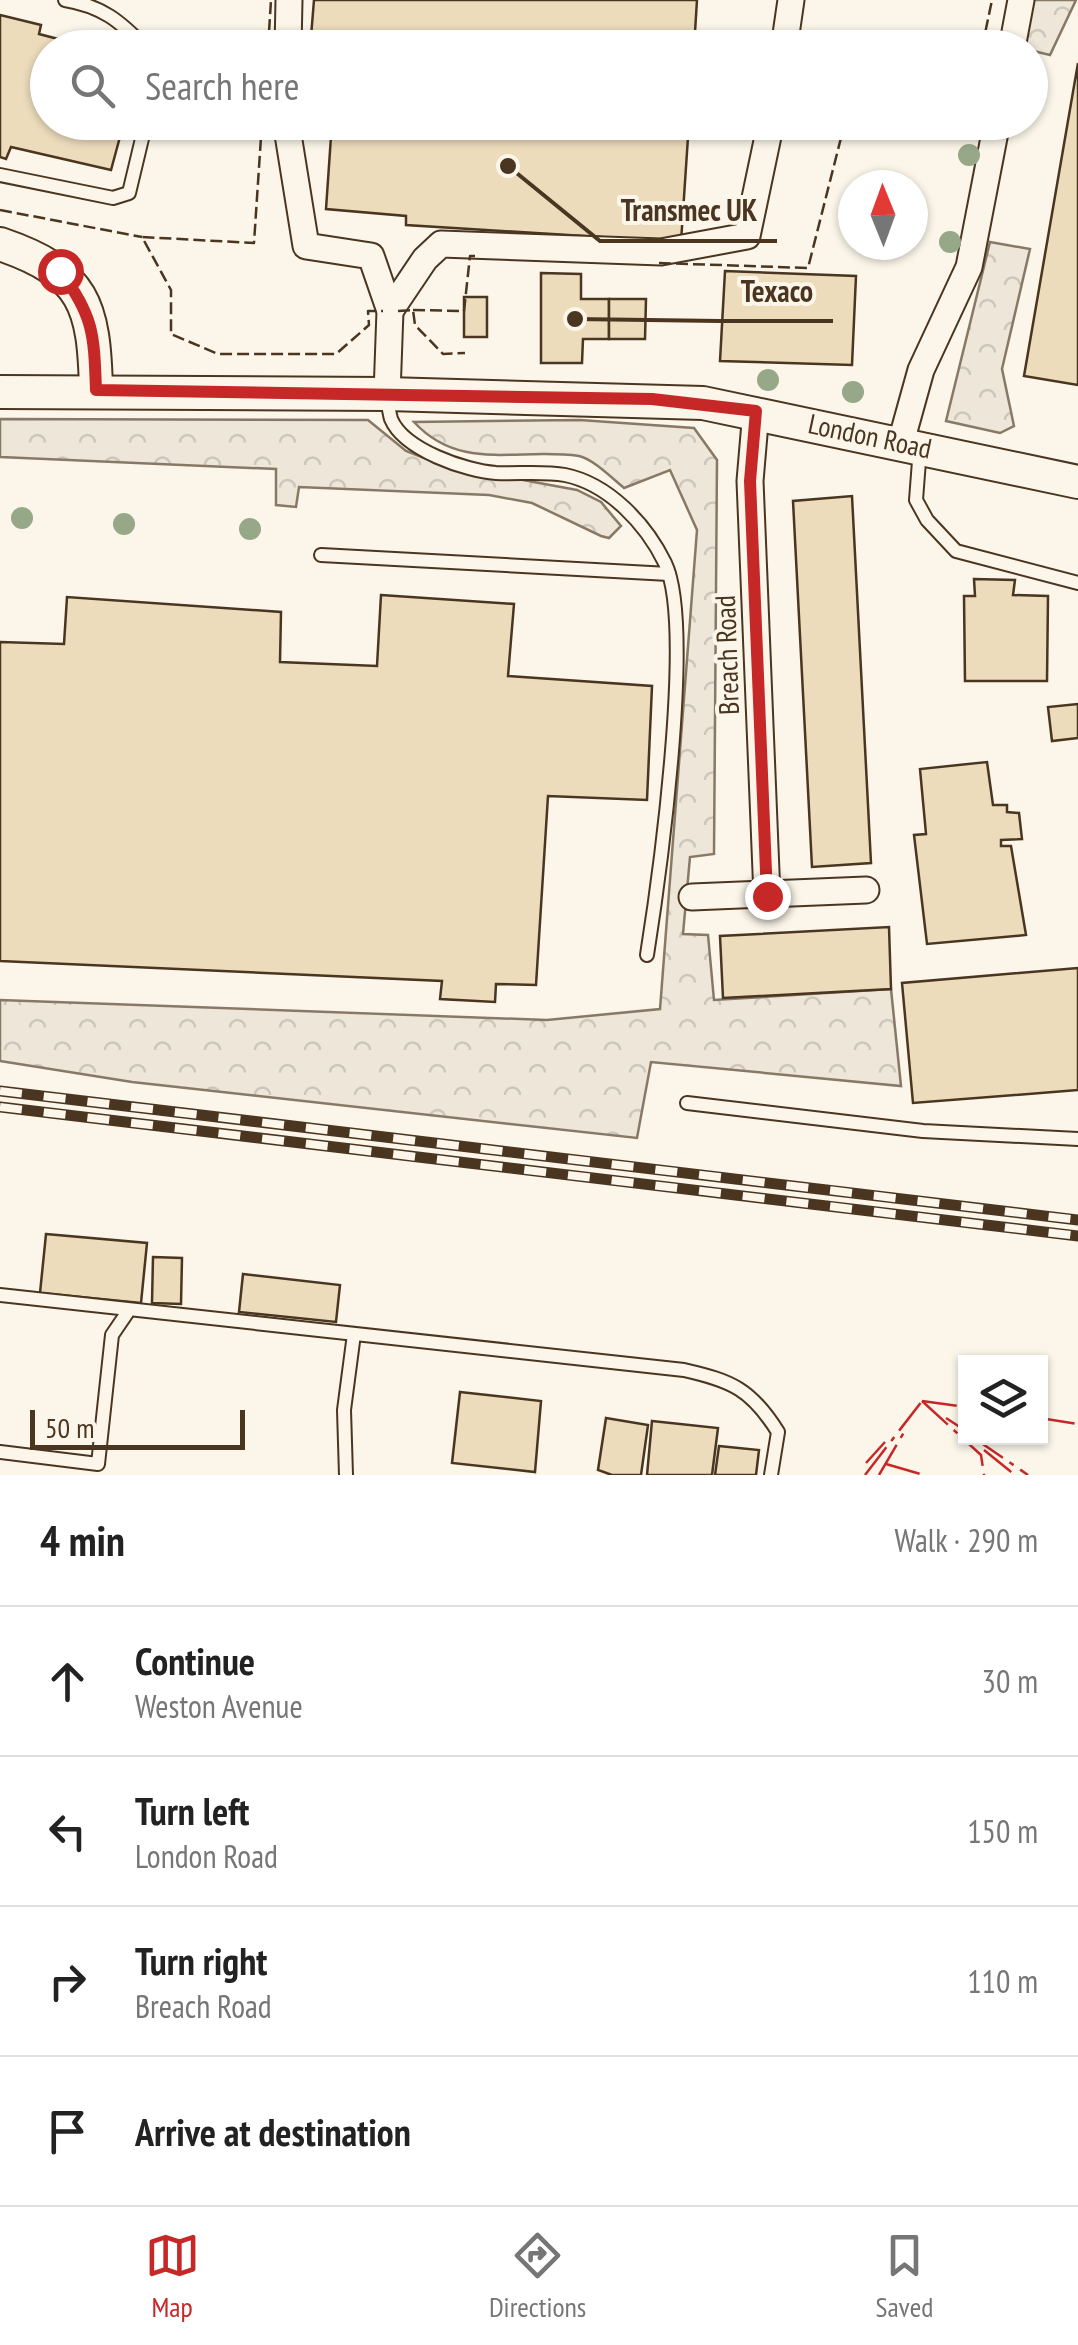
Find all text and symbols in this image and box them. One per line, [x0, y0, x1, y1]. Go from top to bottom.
search box [30, 30, 1048, 140]
icon: search [65, 58, 120, 113]
text: Search here [145, 61, 299, 110]
north arrow [838, 170, 928, 260]
callout: Transmec UK [600, 181, 777, 241]
text: Transmec UK [621, 190, 758, 229]
route start [38, 249, 84, 295]
callout: Texaco [720, 261, 833, 321]
text: Texaco [741, 271, 813, 310]
street label: London Road [805, 404, 935, 467]
street label: Breach Road [706, 595, 747, 715]
route end [745, 874, 791, 920]
map controls [958, 1355, 1048, 1445]
button: layers [958, 1355, 1048, 1445]
scale bar [30, 1405, 245, 1450]
text: 50 m [45, 1409, 94, 1446]
text: 4 min [40, 1513, 125, 1568]
text: Walk · 290 m [894, 1519, 1038, 1561]
text: Continue [135, 1636, 255, 1685]
icon: ahead [40, 1654, 95, 1709]
text: 30 m [982, 1660, 1038, 1702]
text: Weston Avenue [135, 1685, 303, 1727]
text: Turn left [135, 1786, 249, 1835]
icon: left [40, 1804, 95, 1859]
text: 150 m [967, 1810, 1038, 1852]
text: London Road [135, 1835, 278, 1877]
text: Turn right [135, 1936, 267, 1985]
icon: right [40, 1954, 95, 2009]
text: 110 m [967, 1960, 1038, 2002]
text: Breach Road [135, 1985, 272, 2027]
icon: arrive [40, 2104, 95, 2159]
text: Arrive at destination [135, 2107, 411, 2156]
tab: Map [145, 2228, 200, 2325]
tab: Directions [489, 2228, 586, 2325]
tab: Saved [876, 2228, 933, 2325]

